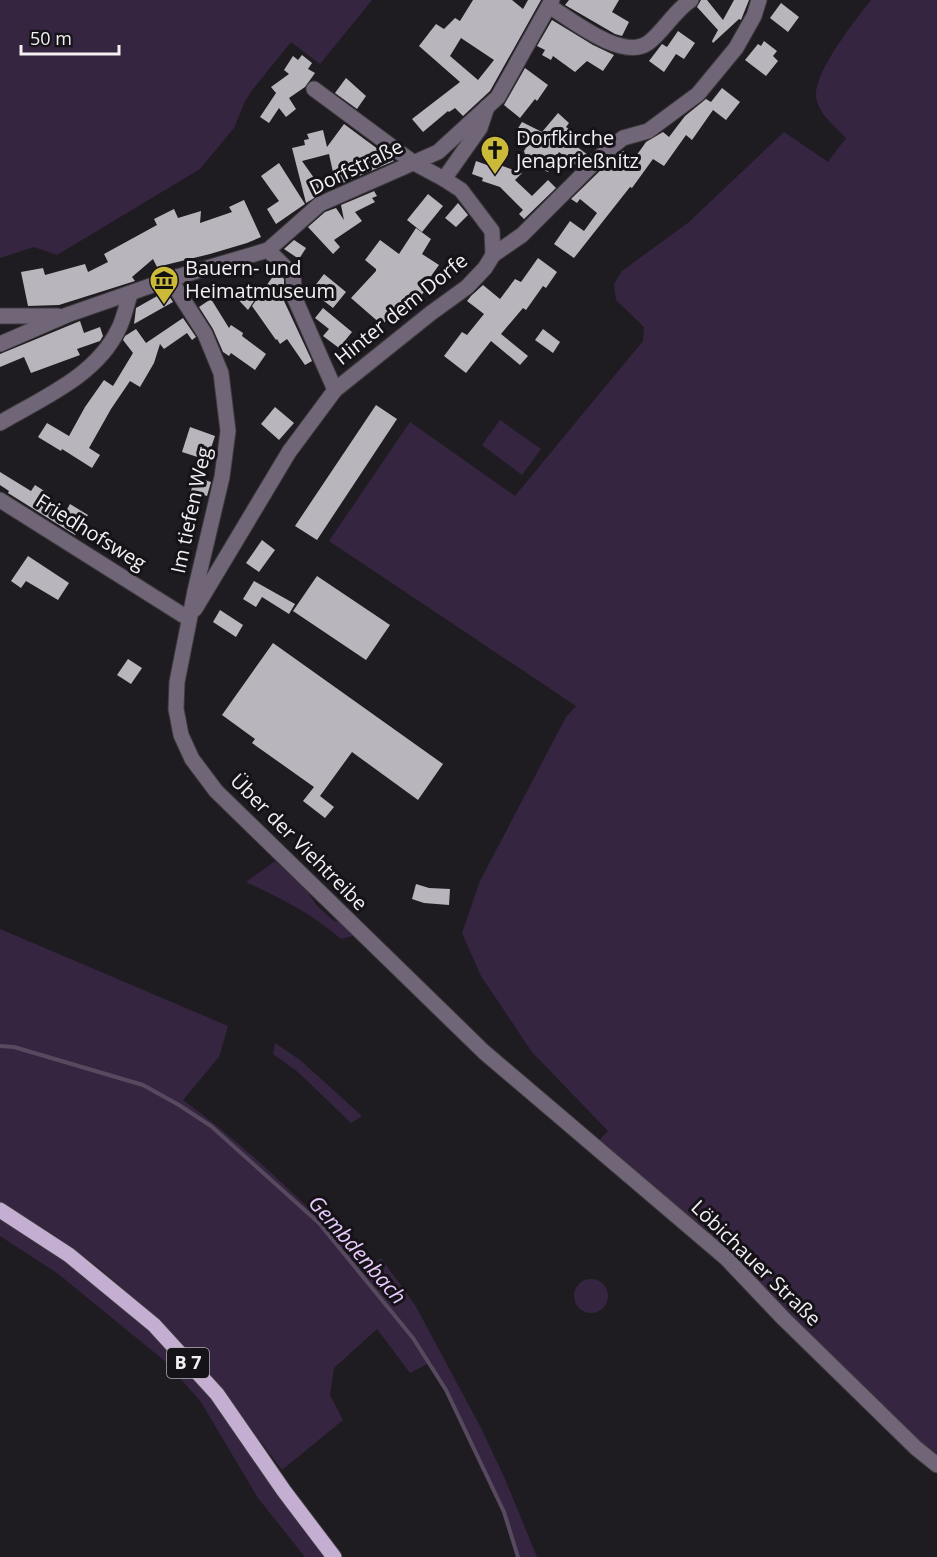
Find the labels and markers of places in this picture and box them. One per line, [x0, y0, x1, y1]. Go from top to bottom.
place label: Dorfkirche Jenaprießnitz [514, 124, 639, 174]
church icon: Dorfkirche Jenaprießnitz [479, 134, 511, 176]
place label: Bauern- und Heimatmuseum [185, 254, 335, 304]
museum icon: Bauern- und Heimatmuseum [148, 264, 180, 306]

